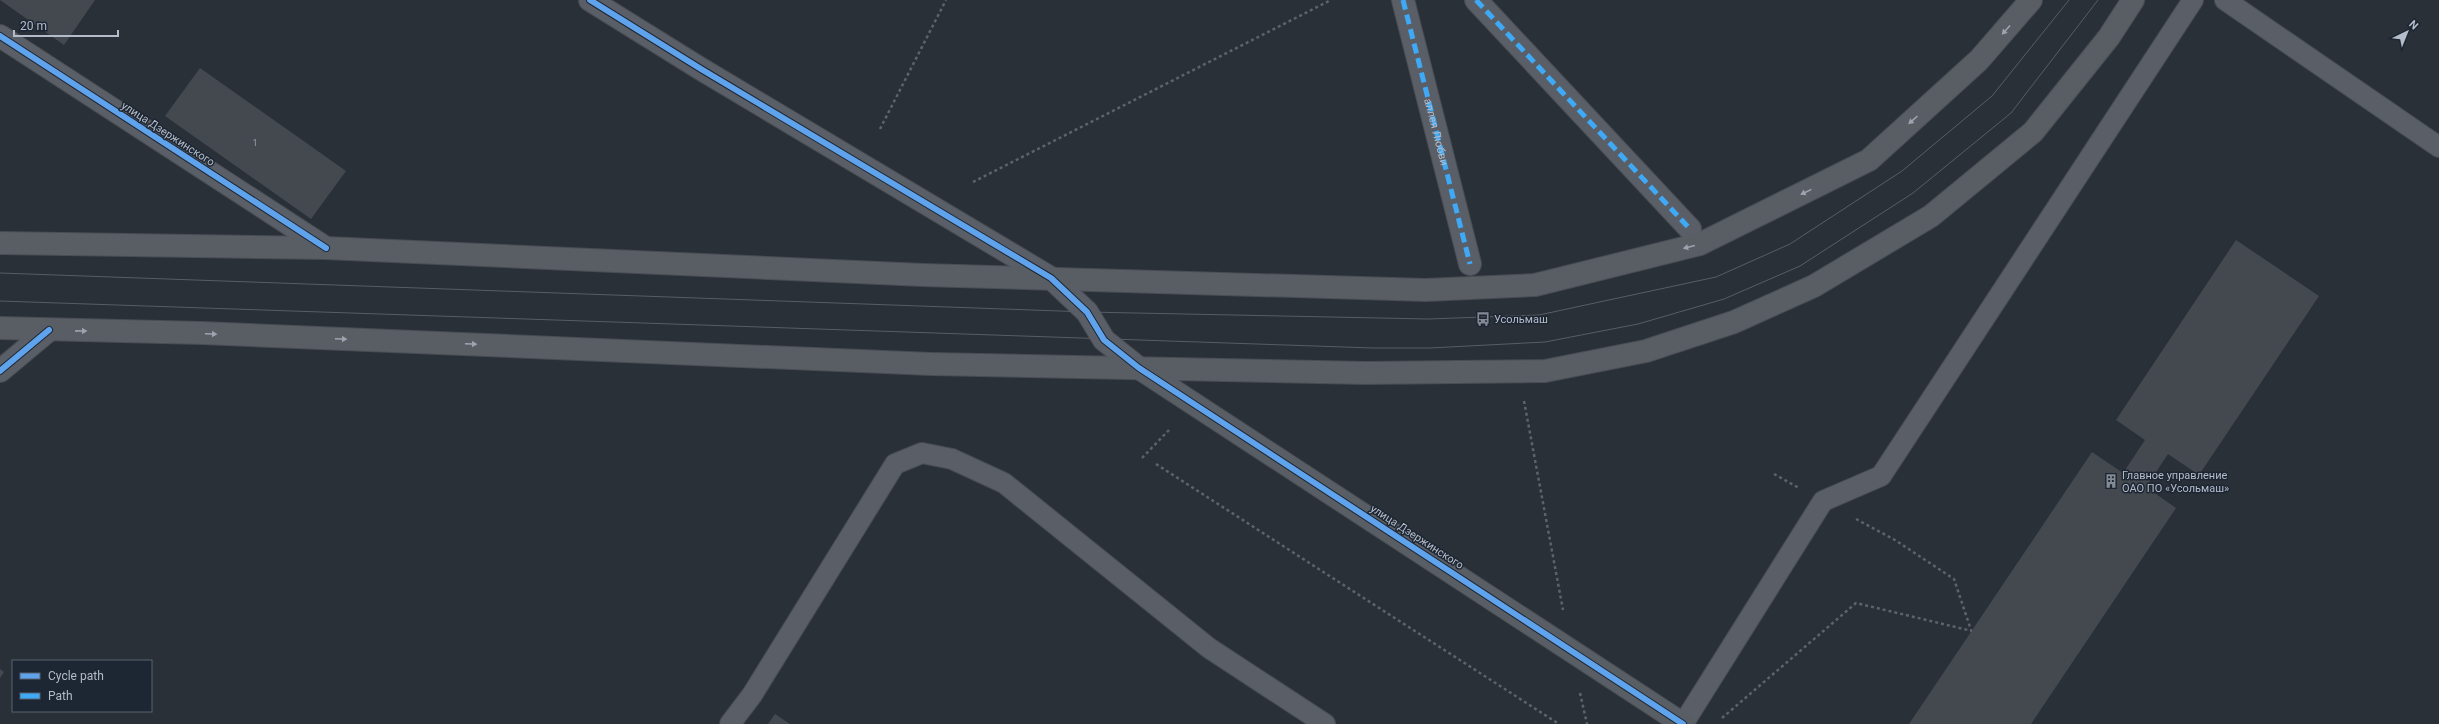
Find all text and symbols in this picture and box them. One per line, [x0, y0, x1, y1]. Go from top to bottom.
scale bar [14, 12, 118, 38]
north arrow [2387, 12, 2427, 52]
text: N [2406, 18, 2421, 33]
text: 20 m [20, 19, 47, 33]
one-way arrow [2002, 25, 2011, 34]
street label: аллея Любви [1422, 97, 1451, 167]
street label: улица Дзержинского [119, 99, 217, 169]
one-way arrow [1908, 115, 1918, 125]
house number: 1 [252, 138, 258, 148]
one-way arrow [1800, 189, 1812, 195]
one-way arrow [1682, 244, 1694, 250]
bus stop icon: Усольмаш [1475, 311, 1491, 327]
place label: Усольмаш [1494, 313, 1548, 326]
one-way arrow [75, 328, 88, 334]
one-way arrow [205, 330, 217, 337]
one-way arrow [335, 336, 348, 342]
one-way arrow [465, 341, 477, 348]
place label: Главное управление ОАО ПО «Усольмаш» [2122, 469, 2229, 495]
building icon: Главное управление ОАО ПО «Усольмаш» [2103, 473, 2119, 489]
street label: улица Дзержинского [1368, 502, 1466, 572]
legend [12, 660, 152, 712]
text: Cycle path [48, 669, 104, 683]
text: Path [48, 689, 73, 703]

